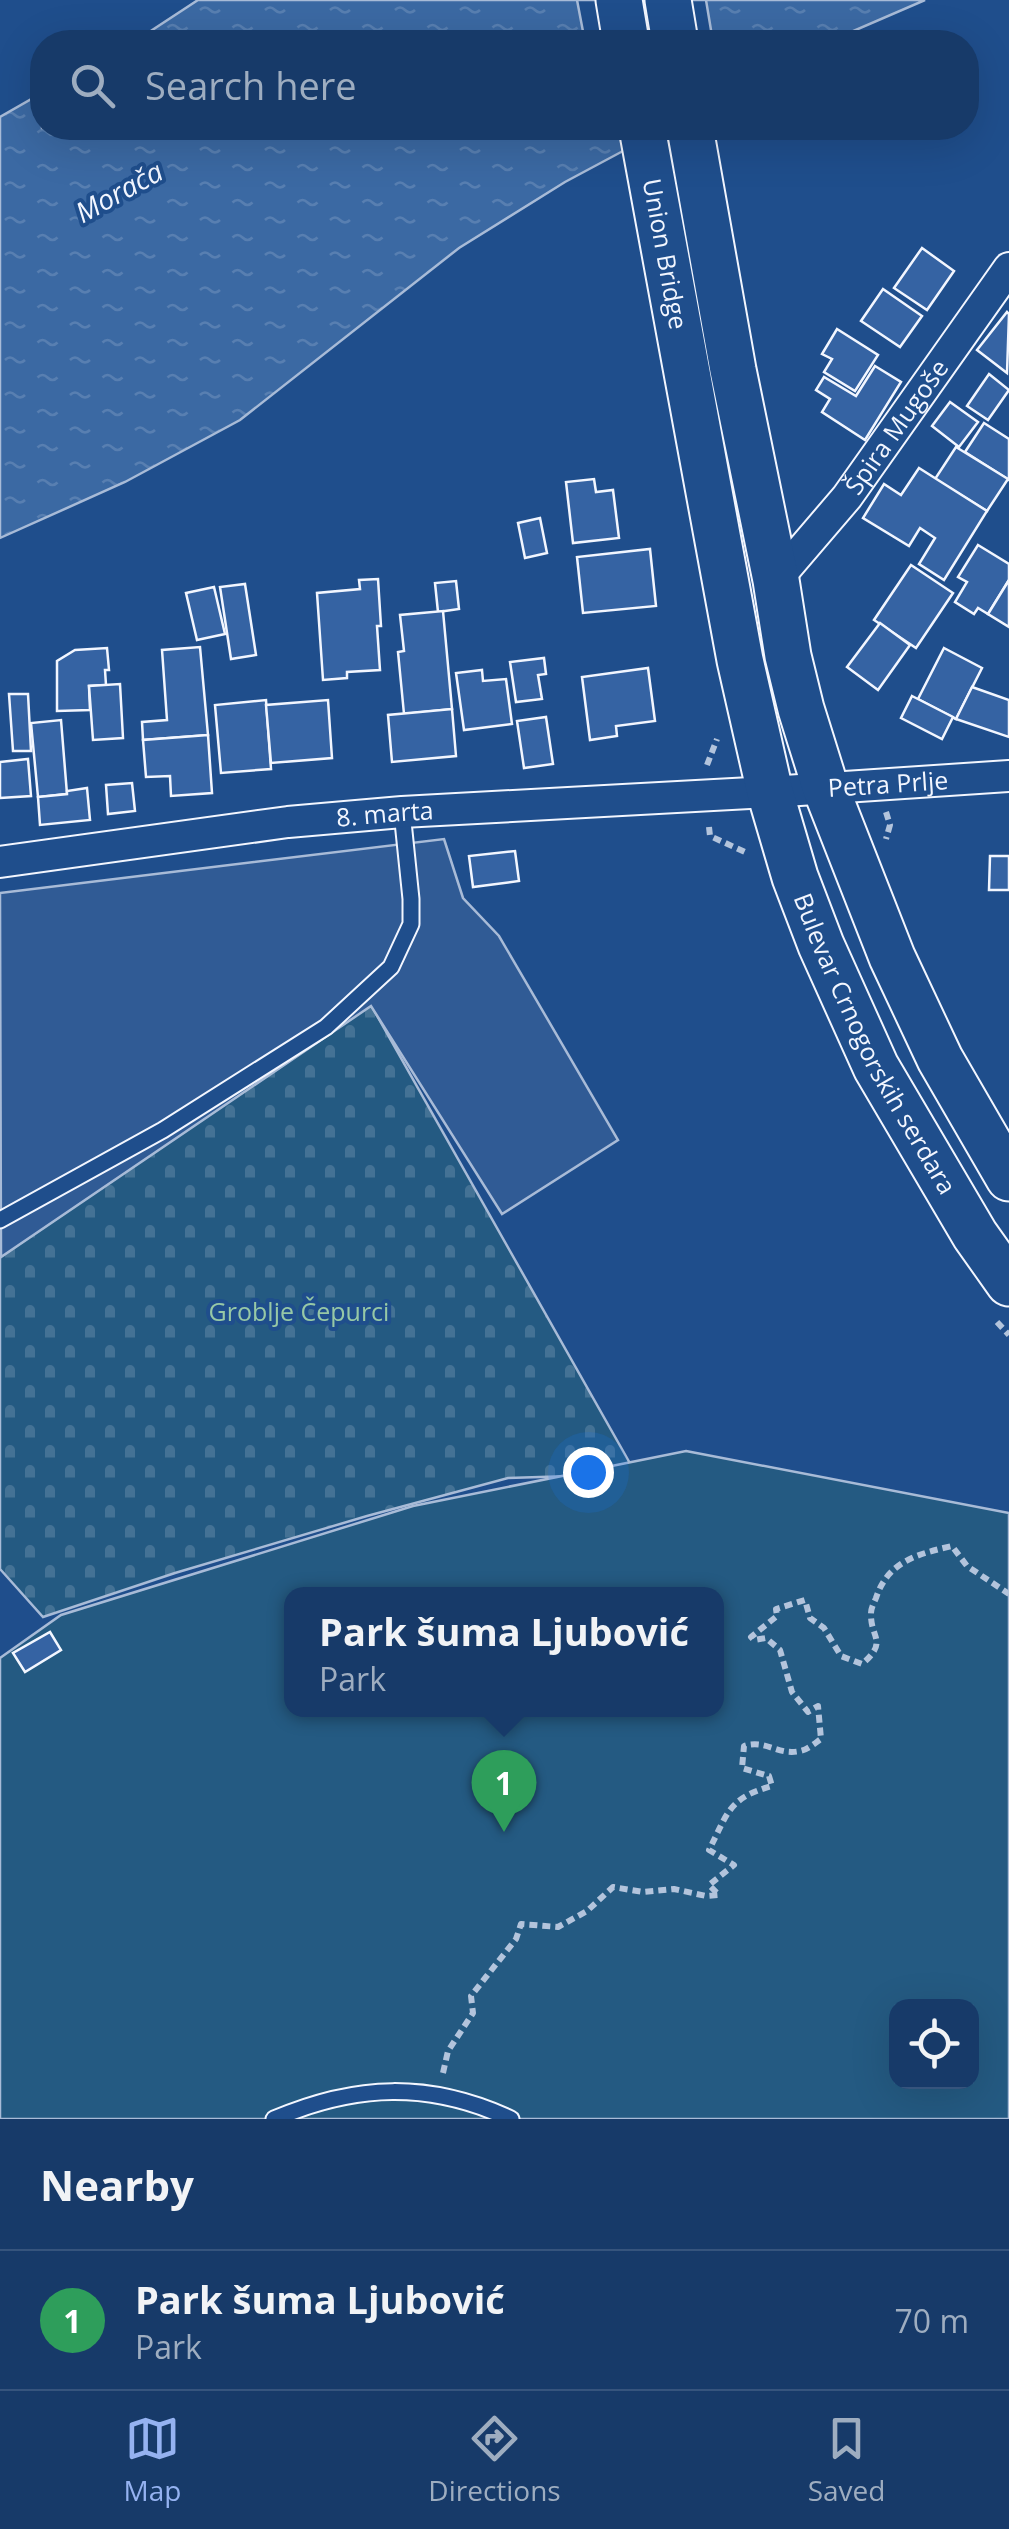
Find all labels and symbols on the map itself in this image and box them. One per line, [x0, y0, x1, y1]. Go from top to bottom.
water label: Morača [68, 151, 169, 231]
street label: Union Bridge [636, 176, 697, 332]
street label: Špira Mugoše [836, 352, 955, 501]
street label: Petra Prlje [827, 762, 949, 804]
street label: 8. marta [335, 792, 434, 834]
street label: Bulevar Crnogorskih serdara [787, 888, 965, 1200]
park label: Groblje Čepurci [209, 1294, 389, 1328]
your location [563, 1447, 614, 1498]
pin: 1 [472, 1750, 536, 1832]

